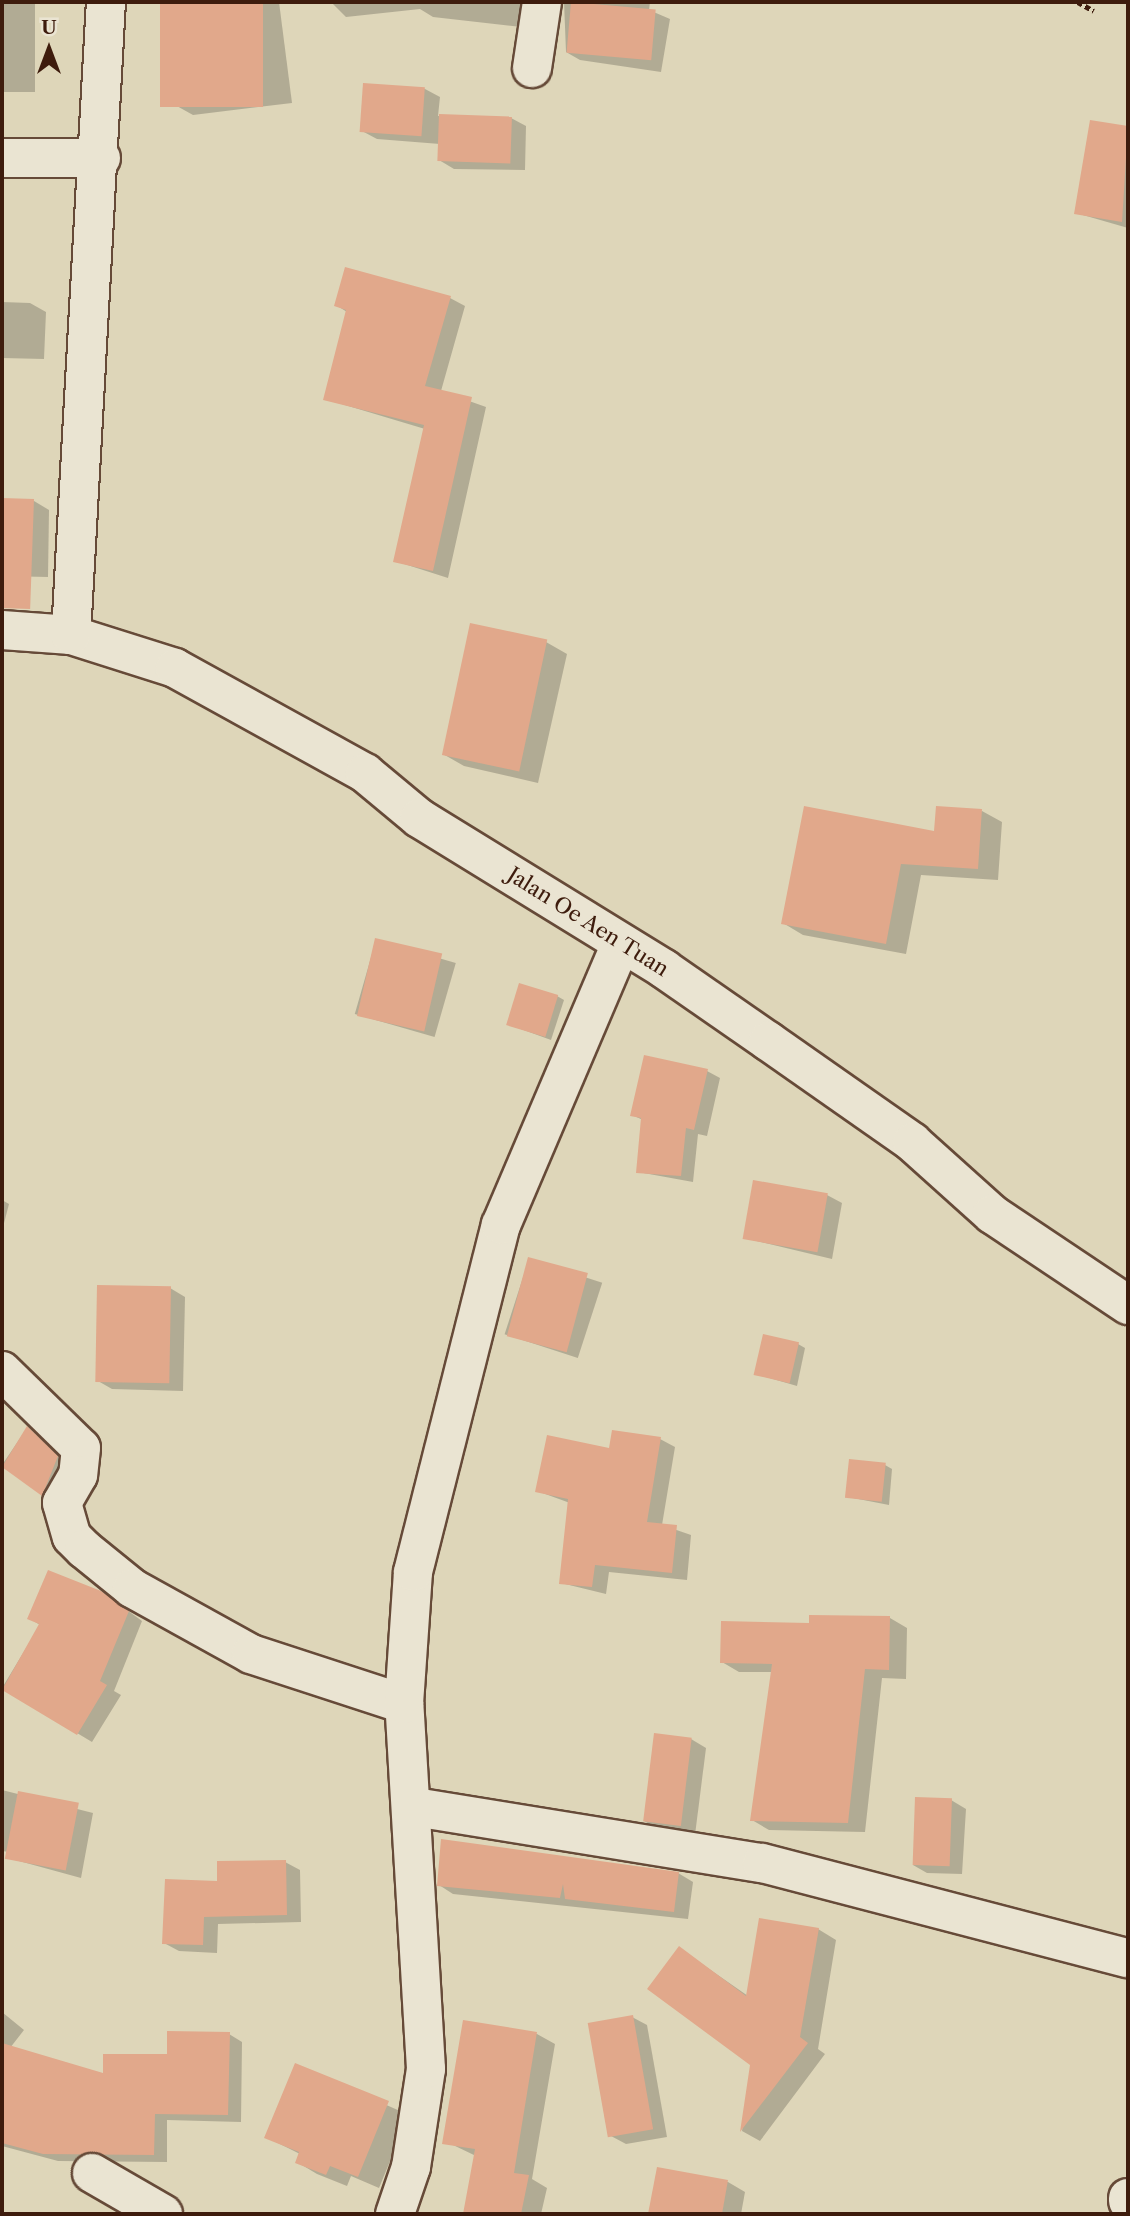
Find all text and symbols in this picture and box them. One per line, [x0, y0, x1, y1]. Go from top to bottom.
north arrow [14, 14, 84, 84]
text: U [41, 16, 57, 39]
street label: Jalan Oe Aen Tuan [502, 862, 674, 982]

